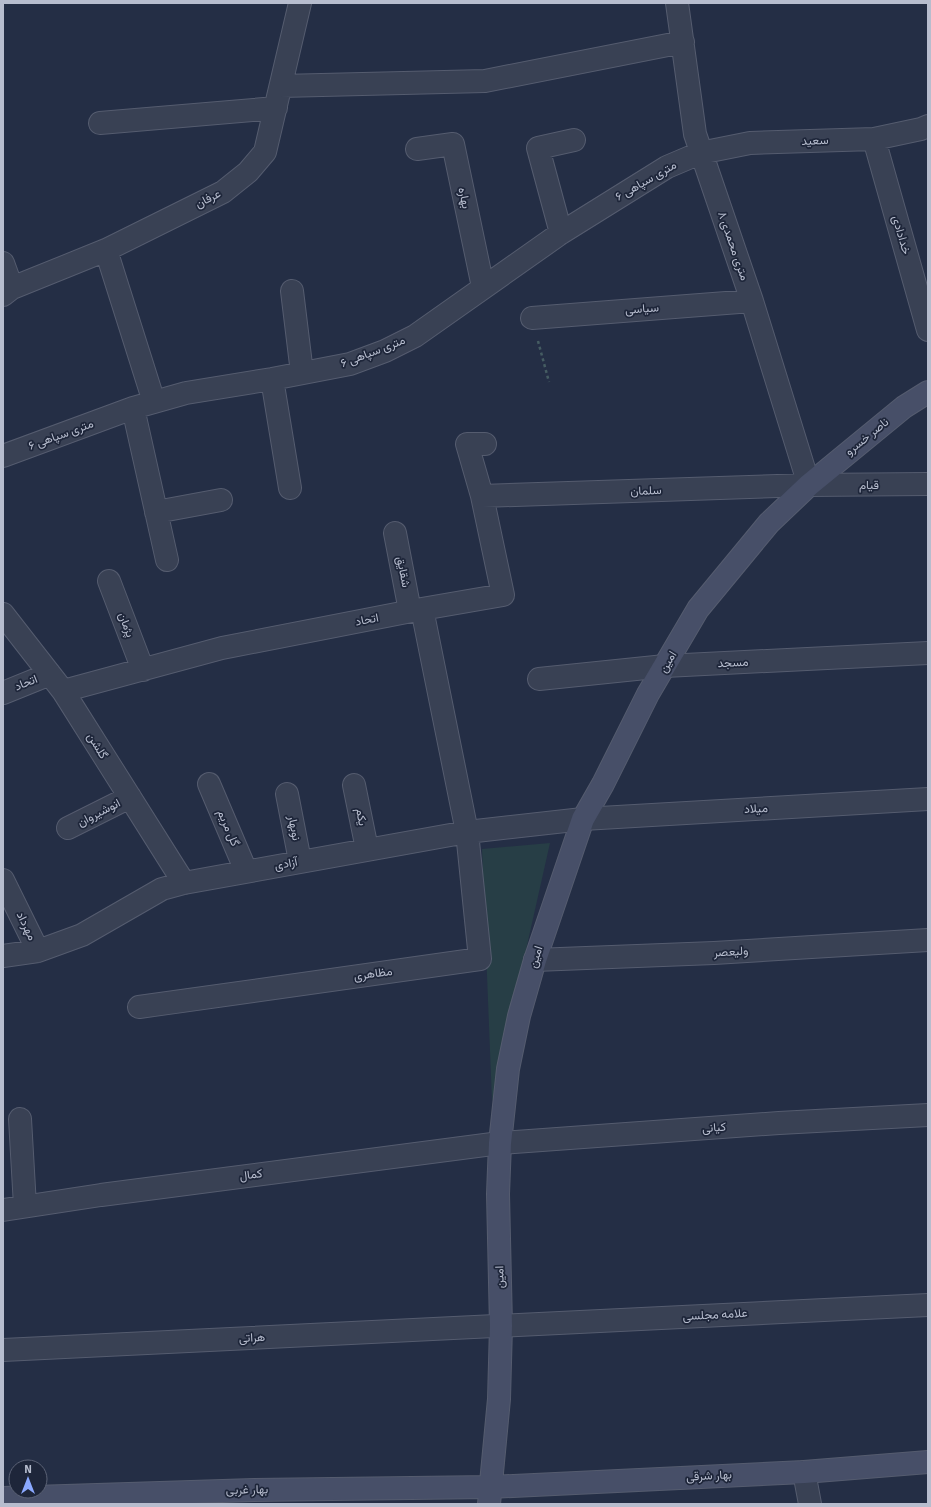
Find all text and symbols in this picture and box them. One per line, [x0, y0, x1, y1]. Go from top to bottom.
street label: سعید [801, 133, 829, 149]
street label: ۶ متری سپاهی [613, 158, 679, 204]
street label: عرفان [193, 186, 223, 212]
street label: بهاره [454, 186, 474, 210]
street label: ۸ متری محمدی [714, 209, 752, 283]
street label: خدادادی [888, 214, 914, 256]
street label: سیاسی [624, 300, 660, 318]
street label: ۶ متری سپاهی [339, 333, 407, 371]
street label: ناصر خسرو [842, 415, 892, 459]
street label: ۶ متری سپاهی [26, 416, 96, 454]
street label: قیام [859, 478, 879, 493]
street label: سلمان [630, 483, 662, 499]
street label: شقایق [393, 555, 413, 589]
street label: پژمان [114, 610, 138, 640]
street label: اتحاد [354, 610, 380, 630]
street label: امین [656, 648, 680, 676]
street label: مسجد [717, 655, 749, 671]
street label: اتحاد [12, 672, 40, 694]
street label: گلشن [83, 730, 111, 762]
street label: انوشیروان [75, 796, 123, 830]
street label: میلاد [744, 801, 768, 817]
street label: گل مریم [214, 807, 242, 849]
street label: یکم [352, 807, 370, 827]
street label: نوبهار [284, 813, 304, 842]
street label: آزادی [273, 854, 300, 874]
street label: مهرداد [13, 909, 39, 943]
street label: امین [526, 944, 546, 970]
street label: ولیعصر [712, 944, 749, 960]
street label: مظاهری [353, 964, 393, 984]
street label: کیانی [701, 1120, 727, 1136]
street label: کمال [239, 1166, 263, 1184]
street label: امین [492, 1266, 508, 1288]
street label: علامه مجلسی [682, 1306, 748, 1324]
street label: هراتی [238, 1330, 266, 1346]
north arrow [8, 1459, 48, 1499]
text: N [24, 1463, 32, 1476]
street label: بهار شرقی [686, 1467, 732, 1485]
street label: بهار غربی [226, 1482, 268, 1498]

